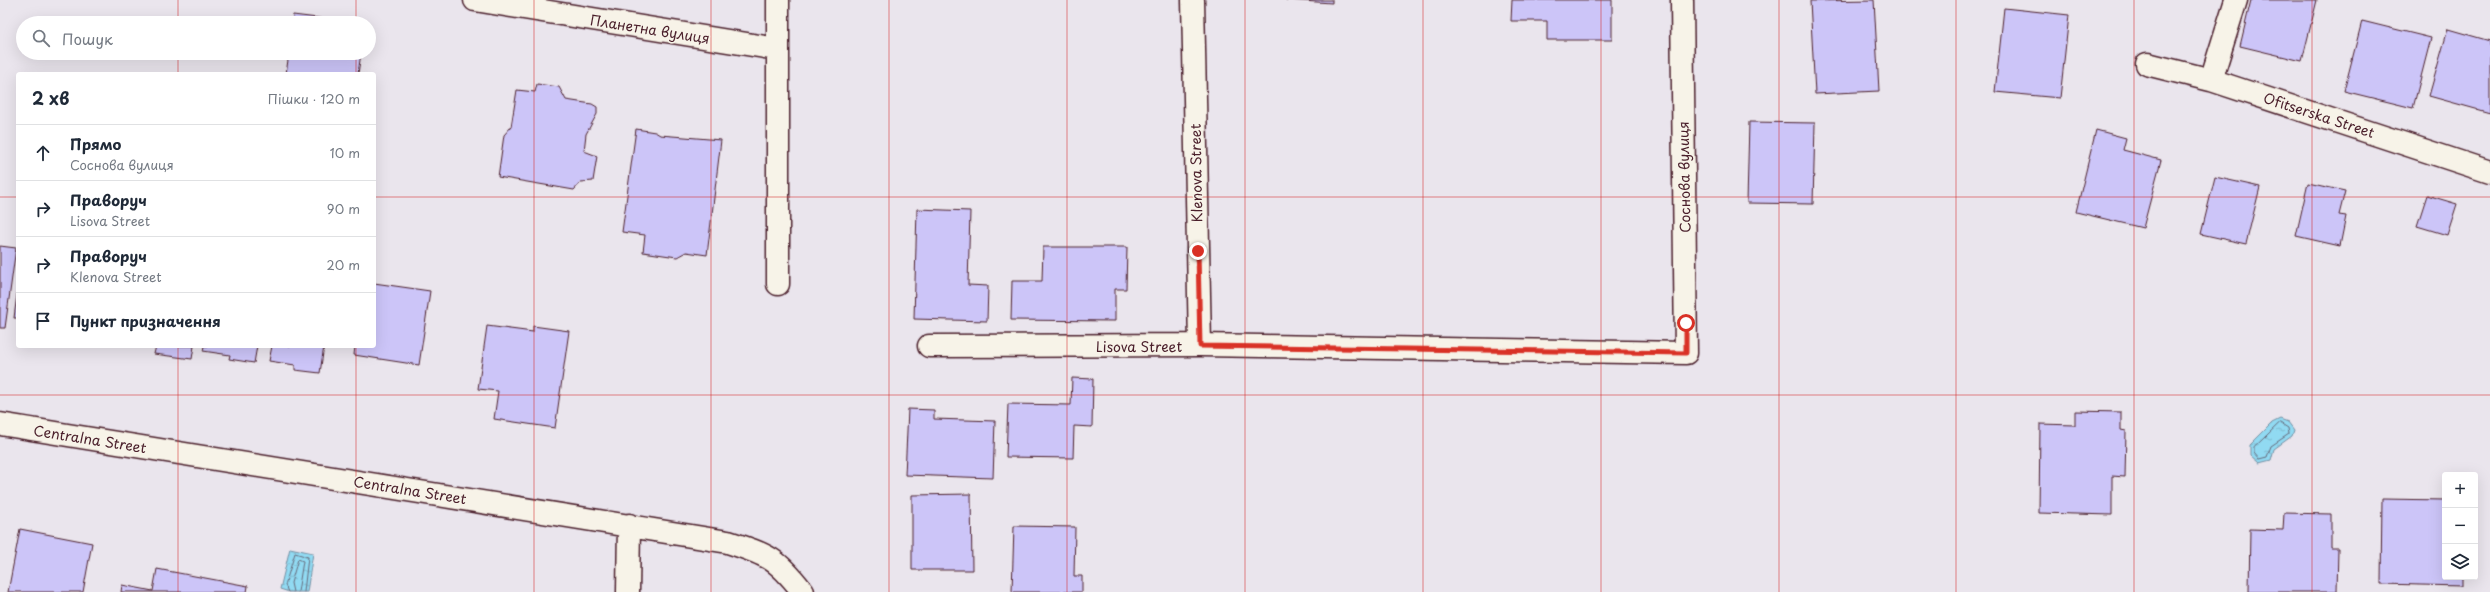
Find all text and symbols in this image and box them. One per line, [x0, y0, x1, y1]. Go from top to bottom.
street label: Планетна вулиця [589, 9, 711, 49]
search box [16, 16, 376, 60]
icon: search [30, 27, 52, 49]
text: Пошук [62, 27, 113, 50]
text: 2 хв [32, 85, 69, 111]
street label: Ofitserska Street [2261, 87, 2377, 143]
text: Пішки · 120 m [268, 89, 360, 108]
street label: Соснова вулиця [1673, 121, 1695, 233]
street label: Klenova Street [1185, 123, 1207, 223]
text: Прямо [70, 132, 121, 155]
icon: ahead [32, 142, 54, 164]
text: 10 m [330, 143, 360, 162]
text: Соснова вулиця [70, 155, 174, 174]
text: Праворуч [70, 188, 147, 211]
icon: right [32, 198, 54, 220]
text: 90 m [327, 199, 360, 218]
text: Lisova Street [70, 211, 150, 230]
route end [1189, 242, 1207, 260]
text: Праворуч [70, 244, 147, 267]
icon: right [32, 254, 54, 276]
text: 20 m [326, 255, 360, 274]
text: Klenova Street [70, 267, 162, 286]
text: Пункт призначення [70, 309, 221, 332]
icon: arrive [32, 310, 54, 332]
route start [1677, 314, 1695, 332]
street label: Lisova Street [1096, 336, 1182, 357]
street label: Centralna Street [32, 420, 148, 458]
street label: Centralna Street [352, 471, 468, 509]
map controls [2442, 472, 2478, 580]
button: + [2442, 472, 2478, 508]
button: − [2442, 508, 2478, 544]
button: layers [2442, 544, 2478, 580]

